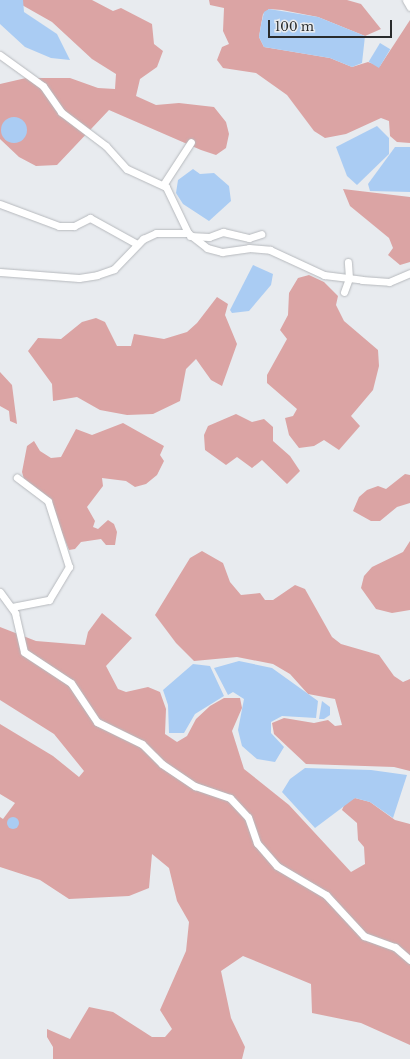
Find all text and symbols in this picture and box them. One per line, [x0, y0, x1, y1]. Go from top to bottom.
scale bar [270, 12, 394, 38]
text: 100 m [275, 19, 314, 34]

